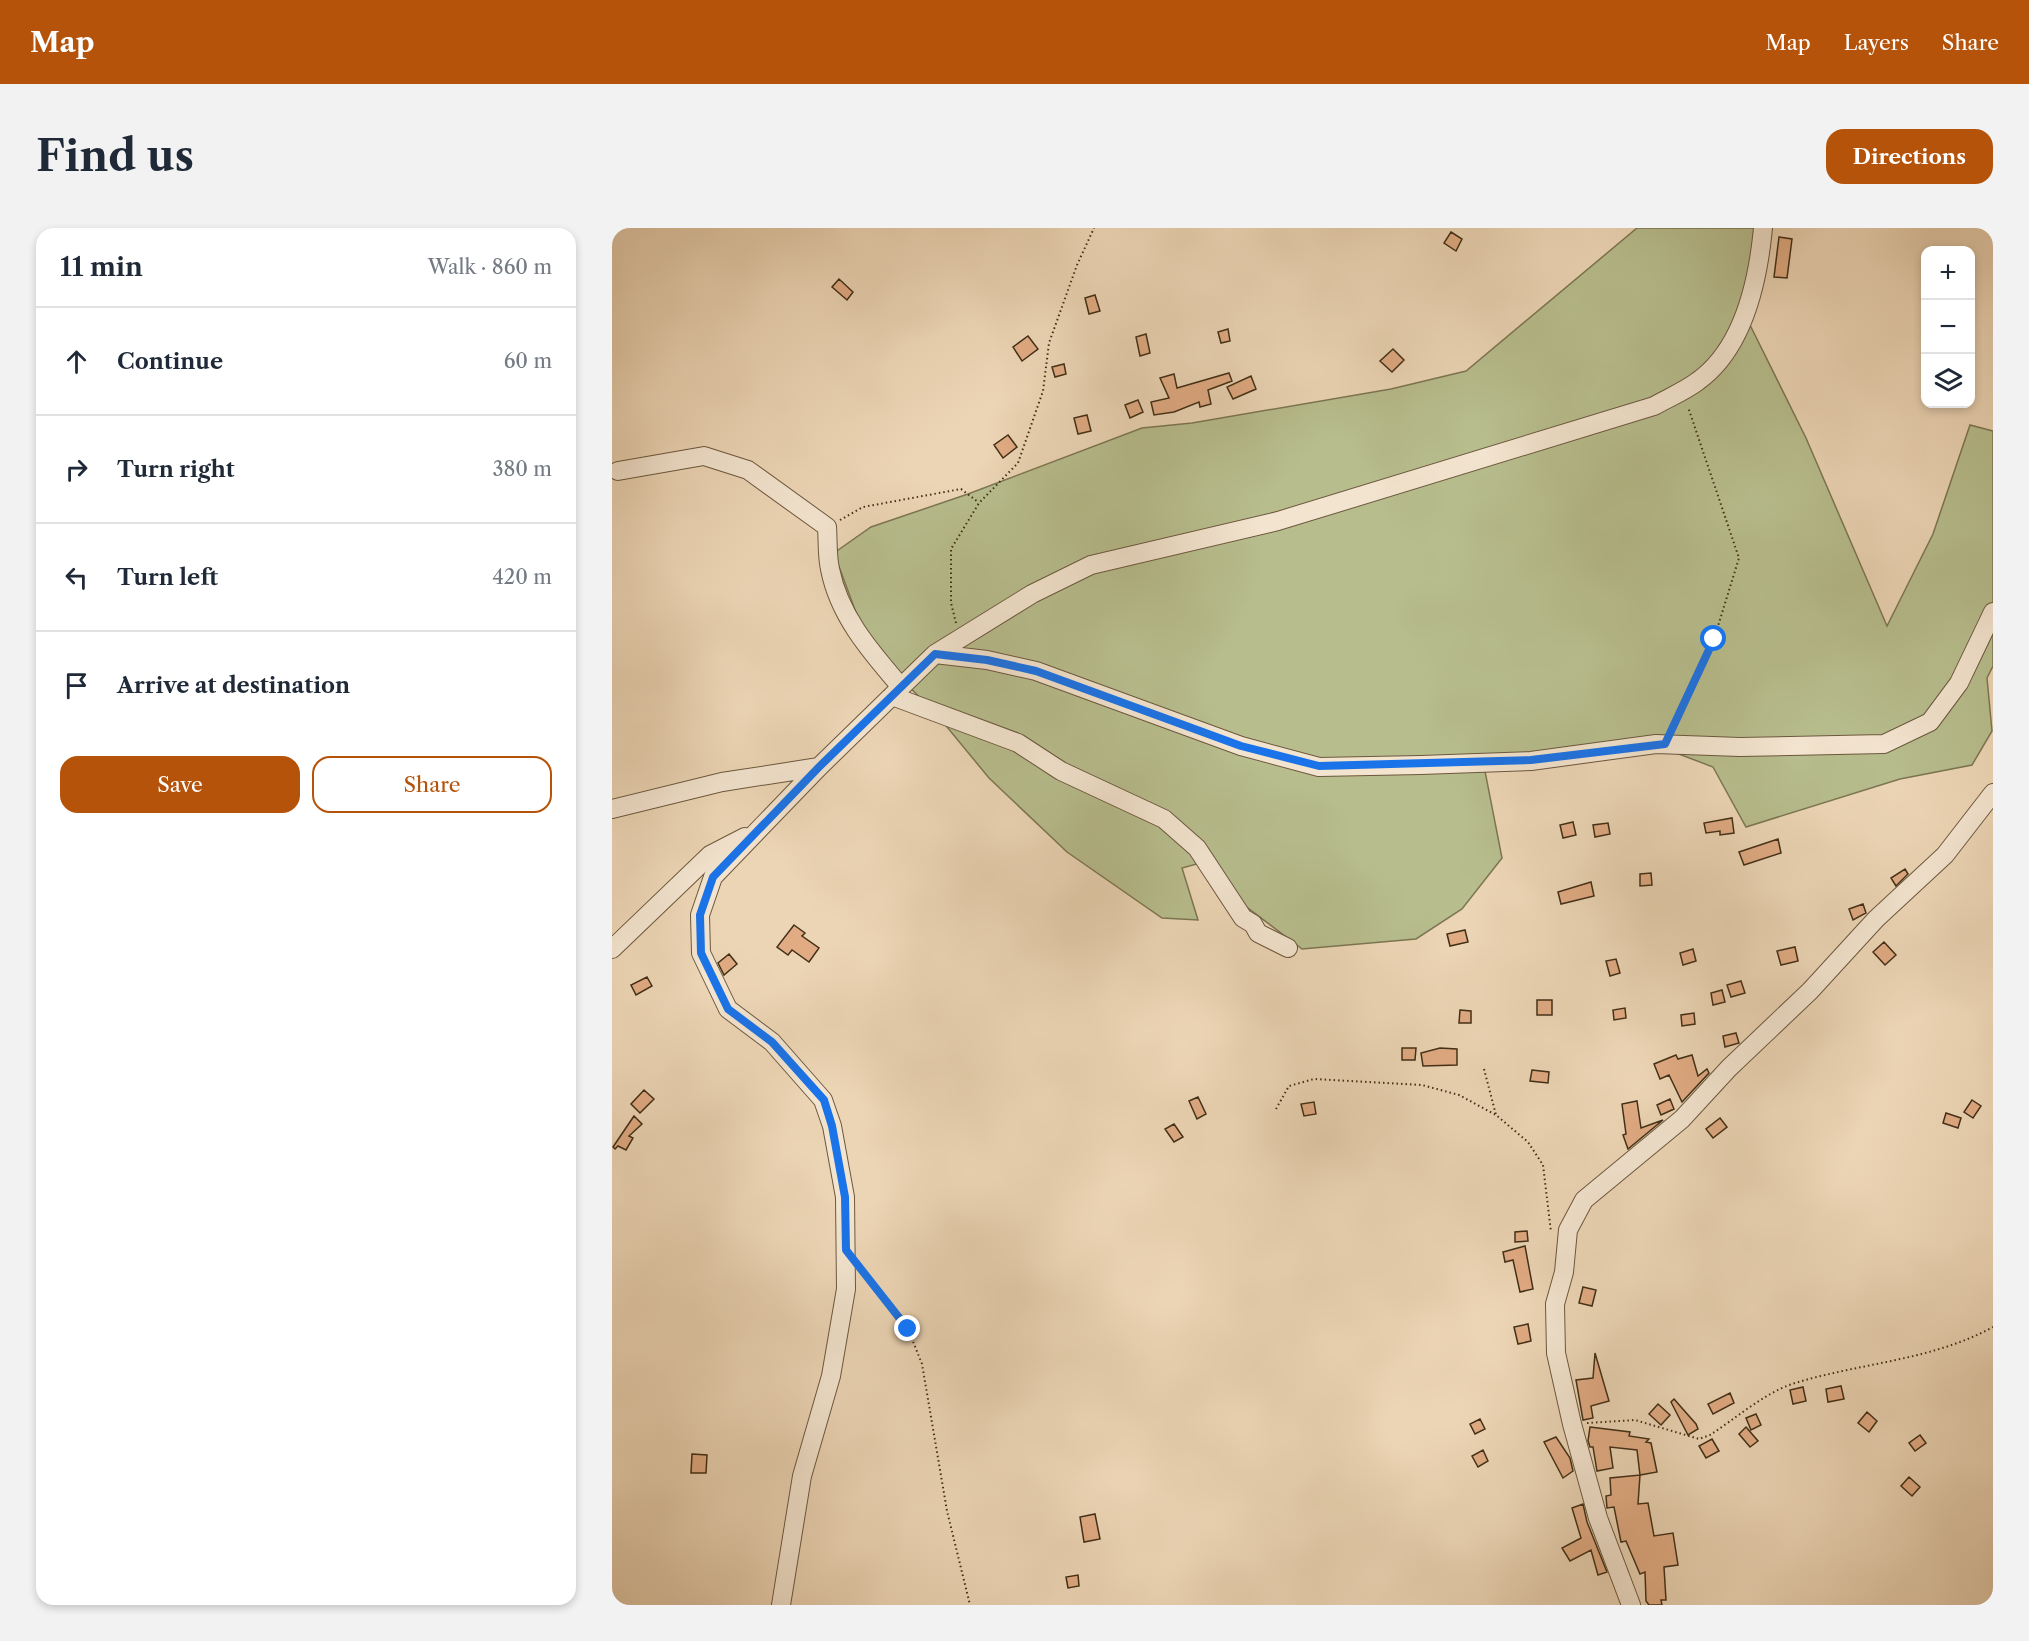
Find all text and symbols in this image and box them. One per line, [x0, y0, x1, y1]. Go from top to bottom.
text: Map [30, 25, 94, 59]
text: Map [1766, 30, 1811, 55]
text: Layers [1844, 30, 1909, 55]
text: Share [1942, 30, 1999, 55]
button: Directions [1826, 129, 1993, 184]
text: Find us [36, 130, 194, 182]
map controls [1921, 246, 1975, 408]
button: + [1921, 246, 1975, 300]
text: 11 min [60, 251, 143, 283]
text: Walk · 860 m [428, 255, 552, 279]
button: − [1921, 300, 1975, 354]
icon: ahead [60, 345, 93, 378]
text: Continue [117, 348, 223, 375]
text: 60 m [504, 349, 552, 373]
button: layers [1921, 354, 1975, 408]
icon: right [60, 453, 93, 486]
text: Turn right [117, 456, 235, 483]
text: 380 m [493, 457, 552, 481]
icon: left [60, 561, 93, 594]
text: Turn left [117, 564, 218, 591]
text: 420 m [492, 565, 552, 589]
route start [1700, 625, 1726, 651]
icon: arrive [60, 669, 93, 702]
text: Arrive at destination [117, 672, 350, 699]
button: Save [60, 756, 300, 813]
button: Share [312, 756, 552, 813]
route end [894, 1315, 920, 1341]

